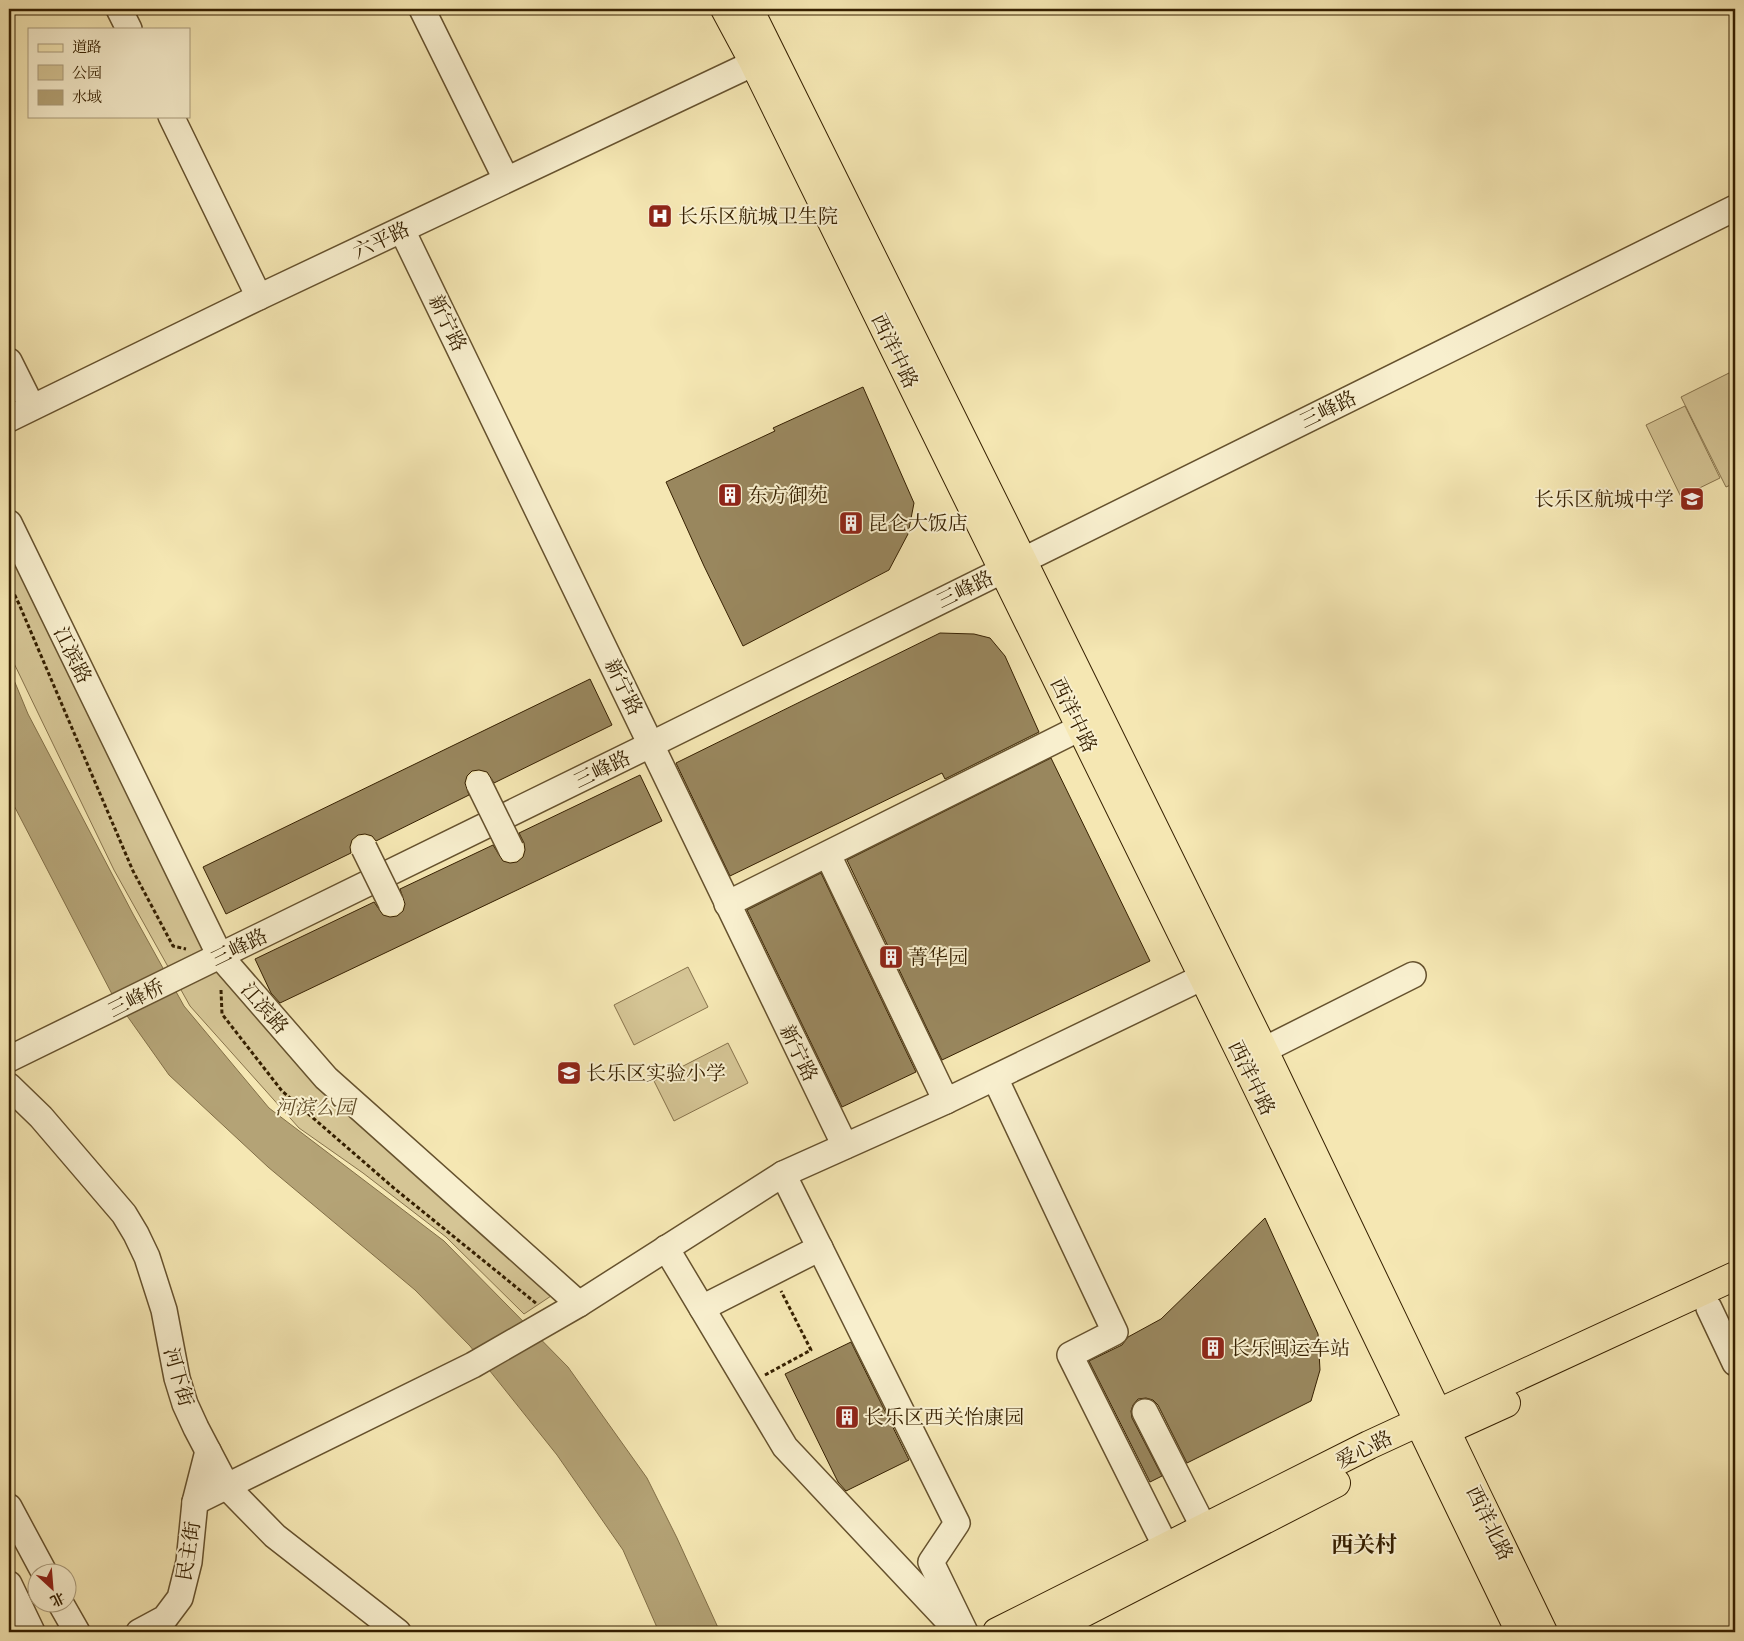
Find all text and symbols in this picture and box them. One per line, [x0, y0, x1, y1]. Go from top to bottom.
legend [28, 28, 190, 118]
text: 道路 [72, 38, 102, 57]
text: 公园 [72, 64, 102, 83]
text: 水域 [72, 88, 102, 107]
hospital icon: 长乐区航城卫生院 [647, 203, 673, 229]
place label: 长乐区航城卫生院 [678, 205, 838, 230]
street label: 六平路 [349, 217, 414, 265]
street label: 新宁路 [422, 291, 471, 356]
street label: 西洋中路 [865, 310, 922, 393]
street label: 三峰路 [1296, 386, 1361, 435]
building icon: 东方御苑 [717, 482, 743, 508]
place label: 东方御苑 [748, 484, 828, 509]
school or university icon: 长乐区航城中学 [1679, 486, 1705, 512]
place label: 长乐区航城中学 [1534, 488, 1674, 513]
building icon: 昆仑大饭店 [838, 510, 864, 536]
place label: 昆仑大饭店 [868, 512, 968, 537]
street label: 三峰路 [933, 566, 998, 615]
street label: 江滨路 [47, 623, 96, 688]
street label: 新宁路 [598, 655, 647, 720]
street label: 西洋中路 [1044, 674, 1101, 757]
street label: 三峰路 [570, 746, 635, 795]
street label: 三峰路 [207, 924, 272, 973]
building icon: 菁华园 [878, 944, 904, 970]
place label: 菁华园 [908, 946, 968, 971]
street label: 三峰桥 [104, 975, 169, 1024]
street label: 江滨路 [235, 978, 293, 1040]
street label: 新宁路 [773, 1021, 822, 1086]
street label: 西洋中路 [1222, 1037, 1279, 1120]
school or university icon: 长乐区实验小学 [556, 1060, 582, 1086]
place label: 长乐区实验小学 [586, 1062, 726, 1087]
park label: 河滨公园 [275, 1096, 358, 1121]
building icon: 长乐闽运车站 [1200, 1335, 1226, 1361]
place label: 长乐闽运车站 [1230, 1337, 1350, 1362]
street label: 河下街 [157, 1345, 198, 1410]
building icon: 长乐区西关怡康园 [834, 1404, 860, 1430]
place label: 长乐区西关怡康园 [864, 1406, 1024, 1431]
street label: 爱心路 [1332, 1426, 1397, 1475]
street label: 西洋北路 [1460, 1482, 1517, 1565]
street label: 民主街 [172, 1520, 207, 1583]
district label: 西关村 [1331, 1532, 1397, 1559]
north arrow [28, 1564, 78, 1614]
text: 北 [47, 1588, 67, 1610]

